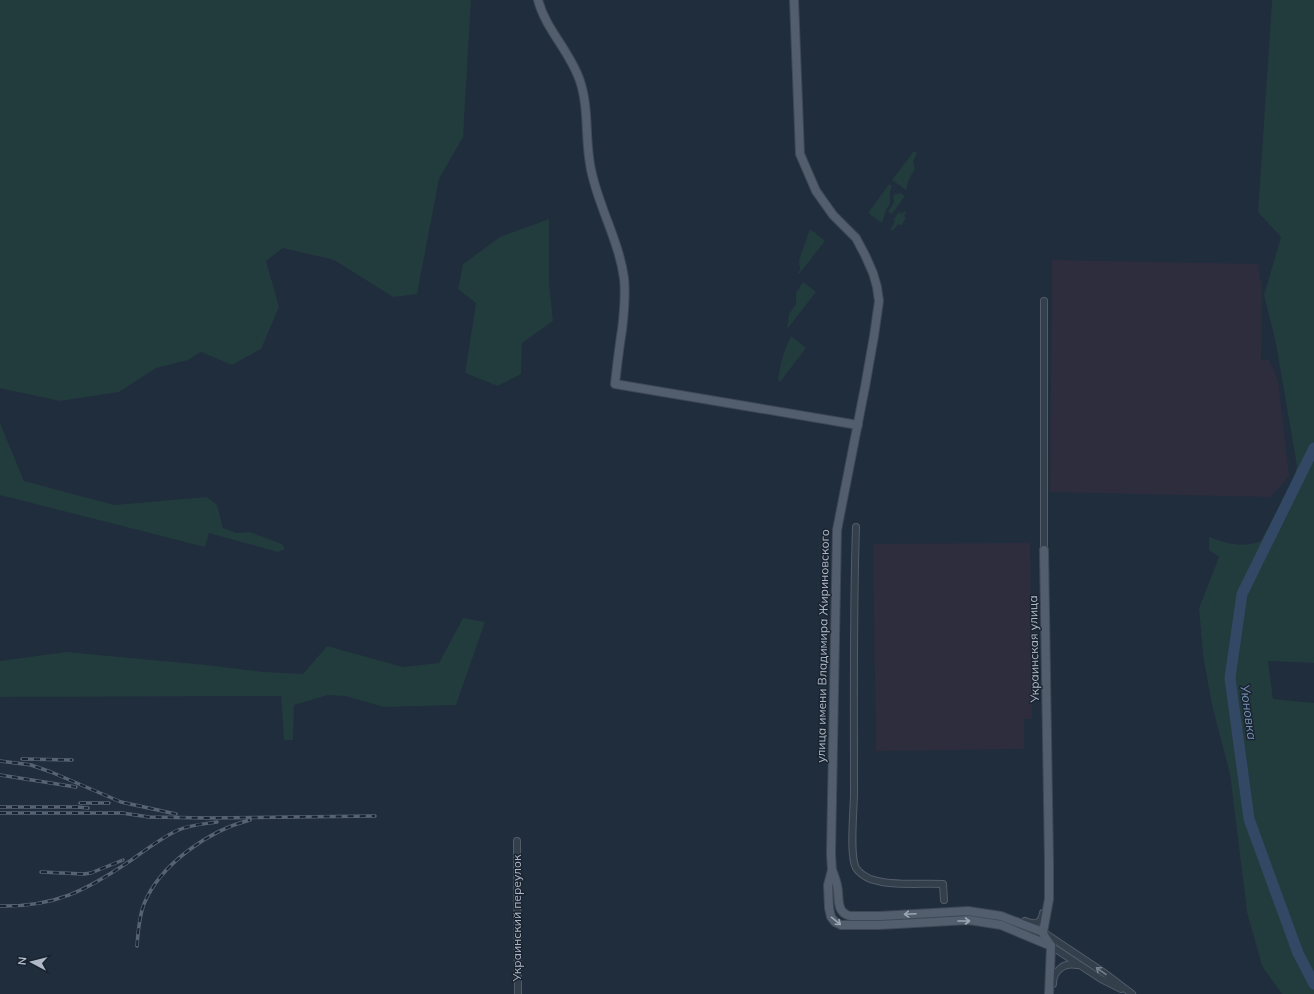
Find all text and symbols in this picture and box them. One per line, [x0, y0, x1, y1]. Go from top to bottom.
street label: улица имени Владимира Жириновского [813, 529, 832, 763]
street label: Украинская улица [1025, 595, 1042, 704]
water label: Уюновка [1237, 683, 1261, 741]
street label: Украинский переулок [509, 854, 524, 982]
one-way arrow [904, 911, 917, 918]
one-way arrow [831, 916, 841, 925]
one-way arrow [957, 917, 970, 925]
north arrow [12, 942, 52, 982]
text: N [15, 956, 30, 966]
one-way arrow [1096, 967, 1107, 975]

